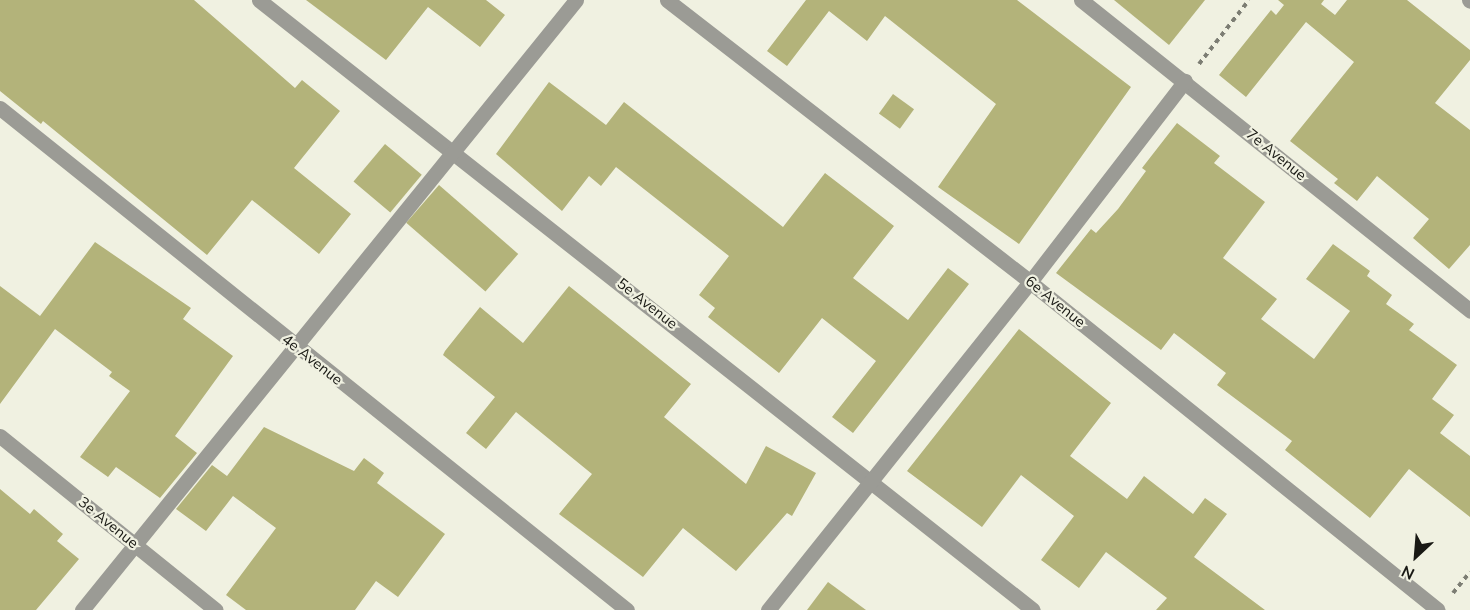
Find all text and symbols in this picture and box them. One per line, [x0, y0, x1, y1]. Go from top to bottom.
street label: 7e Avenue [1242, 125, 1310, 185]
street label: 6e Avenue [1021, 272, 1089, 332]
street label: 5e Avenue [613, 275, 681, 333]
street label: 4e Avenue [278, 331, 346, 389]
street label: 3e Avenue [74, 493, 142, 553]
north arrow [1386, 526, 1446, 586]
text: N [1398, 560, 1418, 585]

